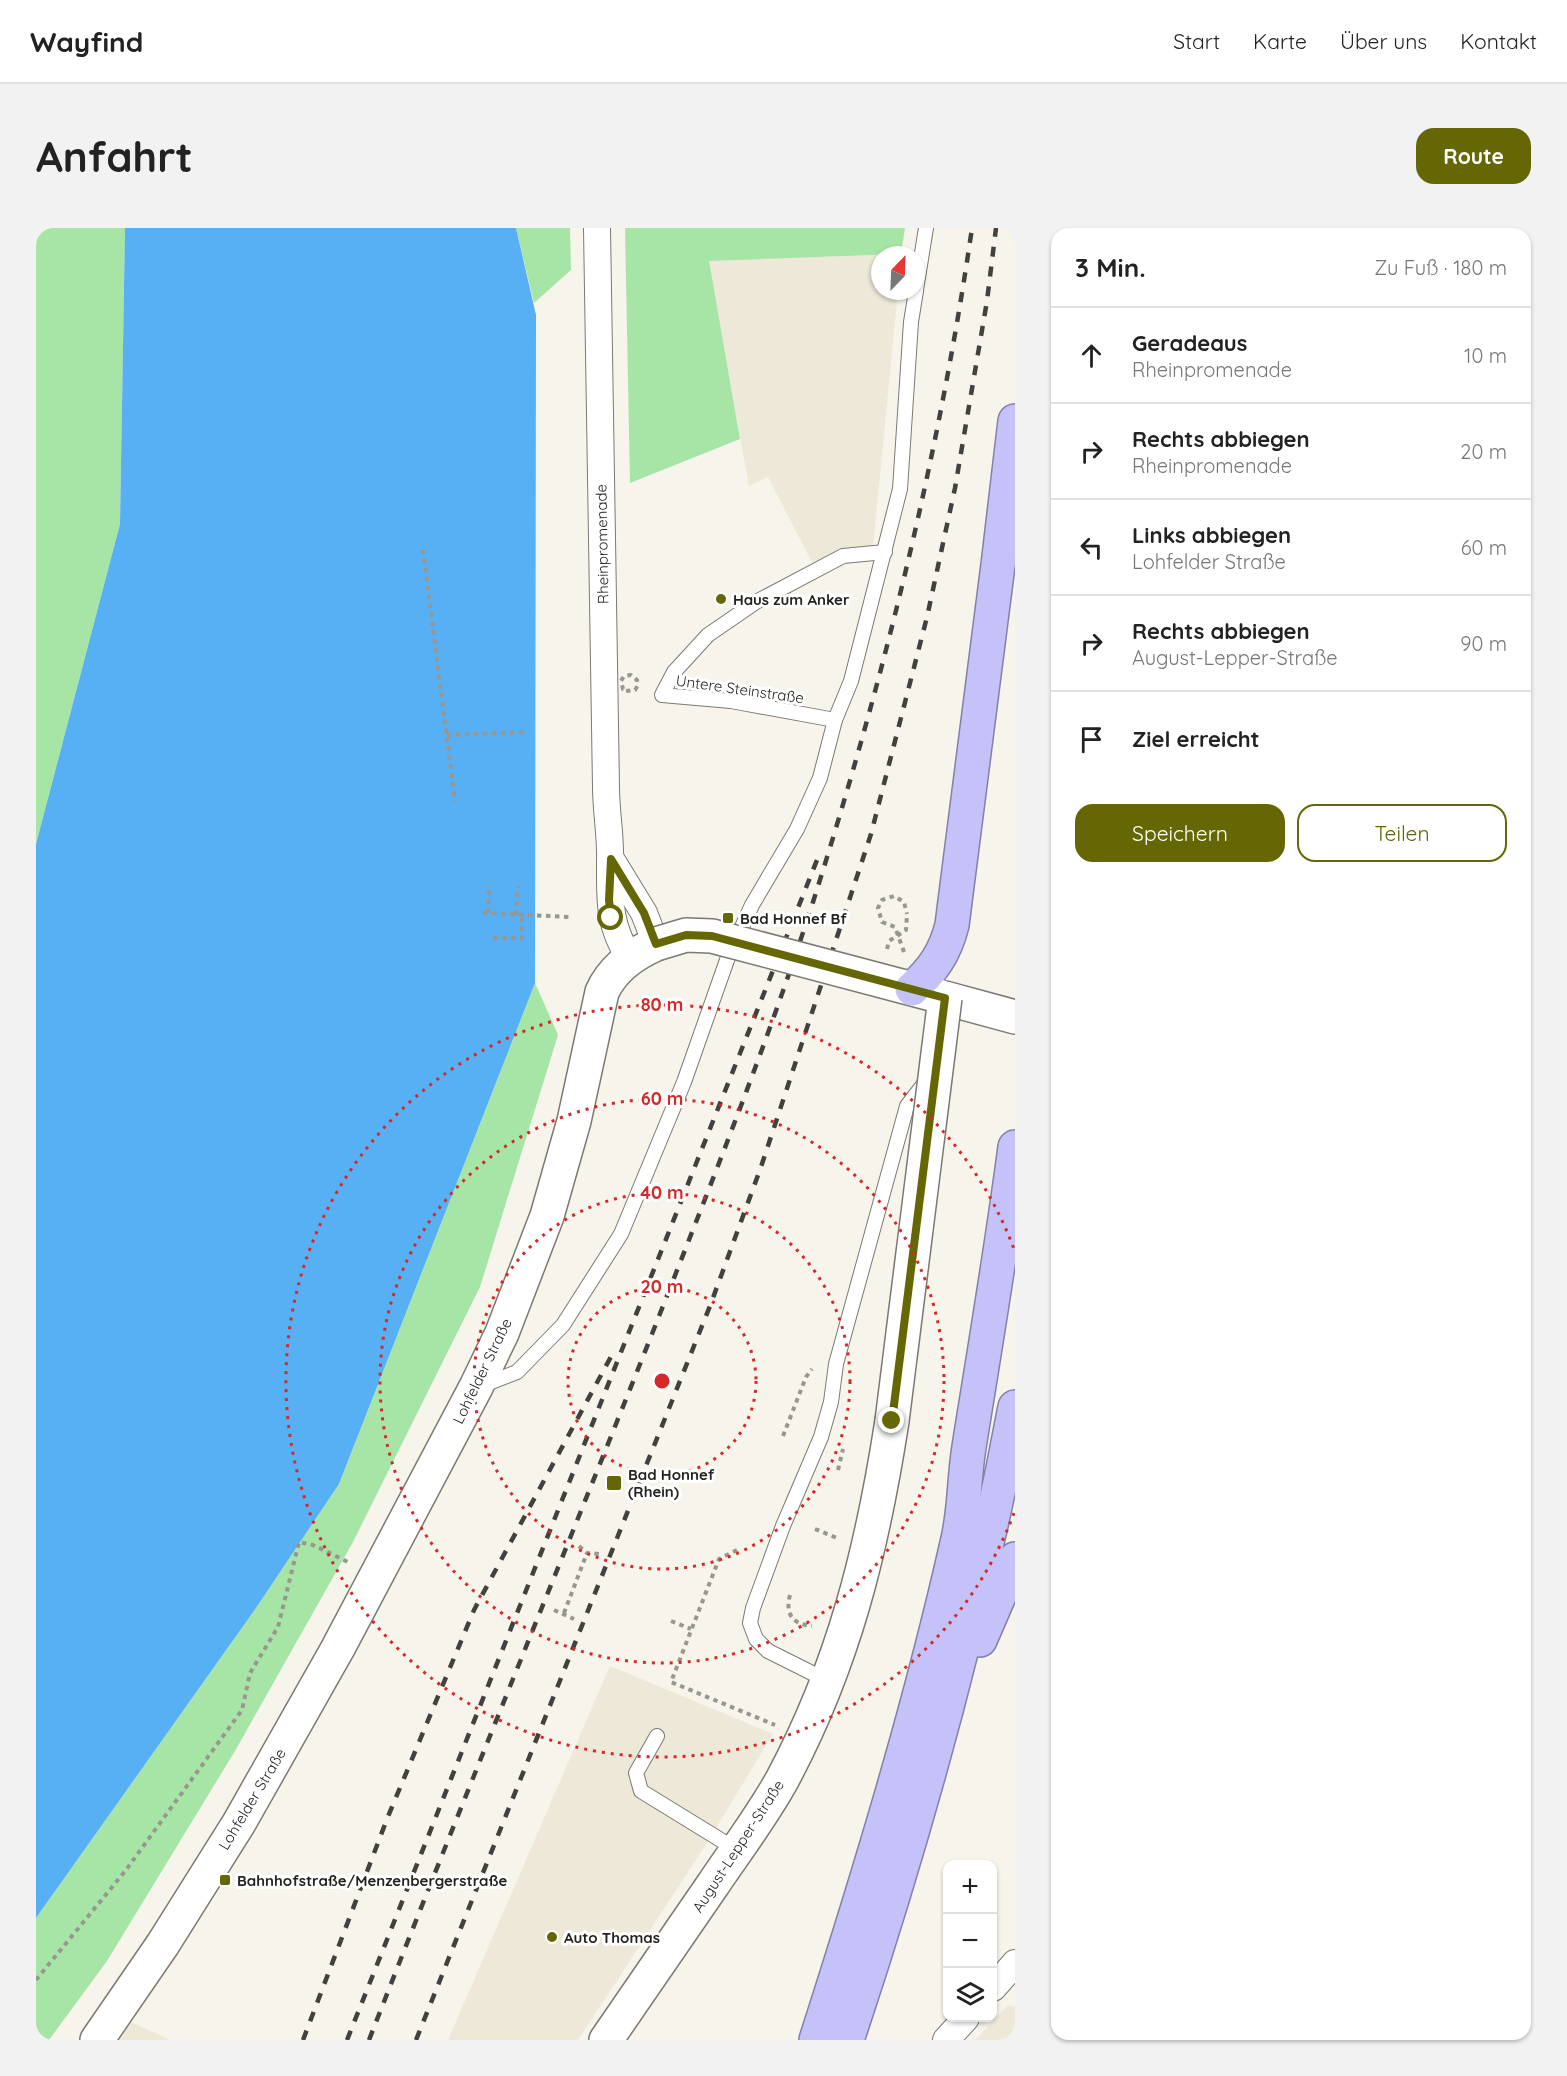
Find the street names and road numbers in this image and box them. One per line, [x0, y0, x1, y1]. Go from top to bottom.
street label: Rheinpromenade [591, 484, 613, 604]
street label: Untere Steinstraße [675, 671, 805, 707]
street label: Lohfelder Straße [448, 1315, 516, 1427]
street label: Lohfelder Straße [214, 1745, 290, 1853]
street label: August-Lepper-Straße [688, 1776, 788, 1916]

